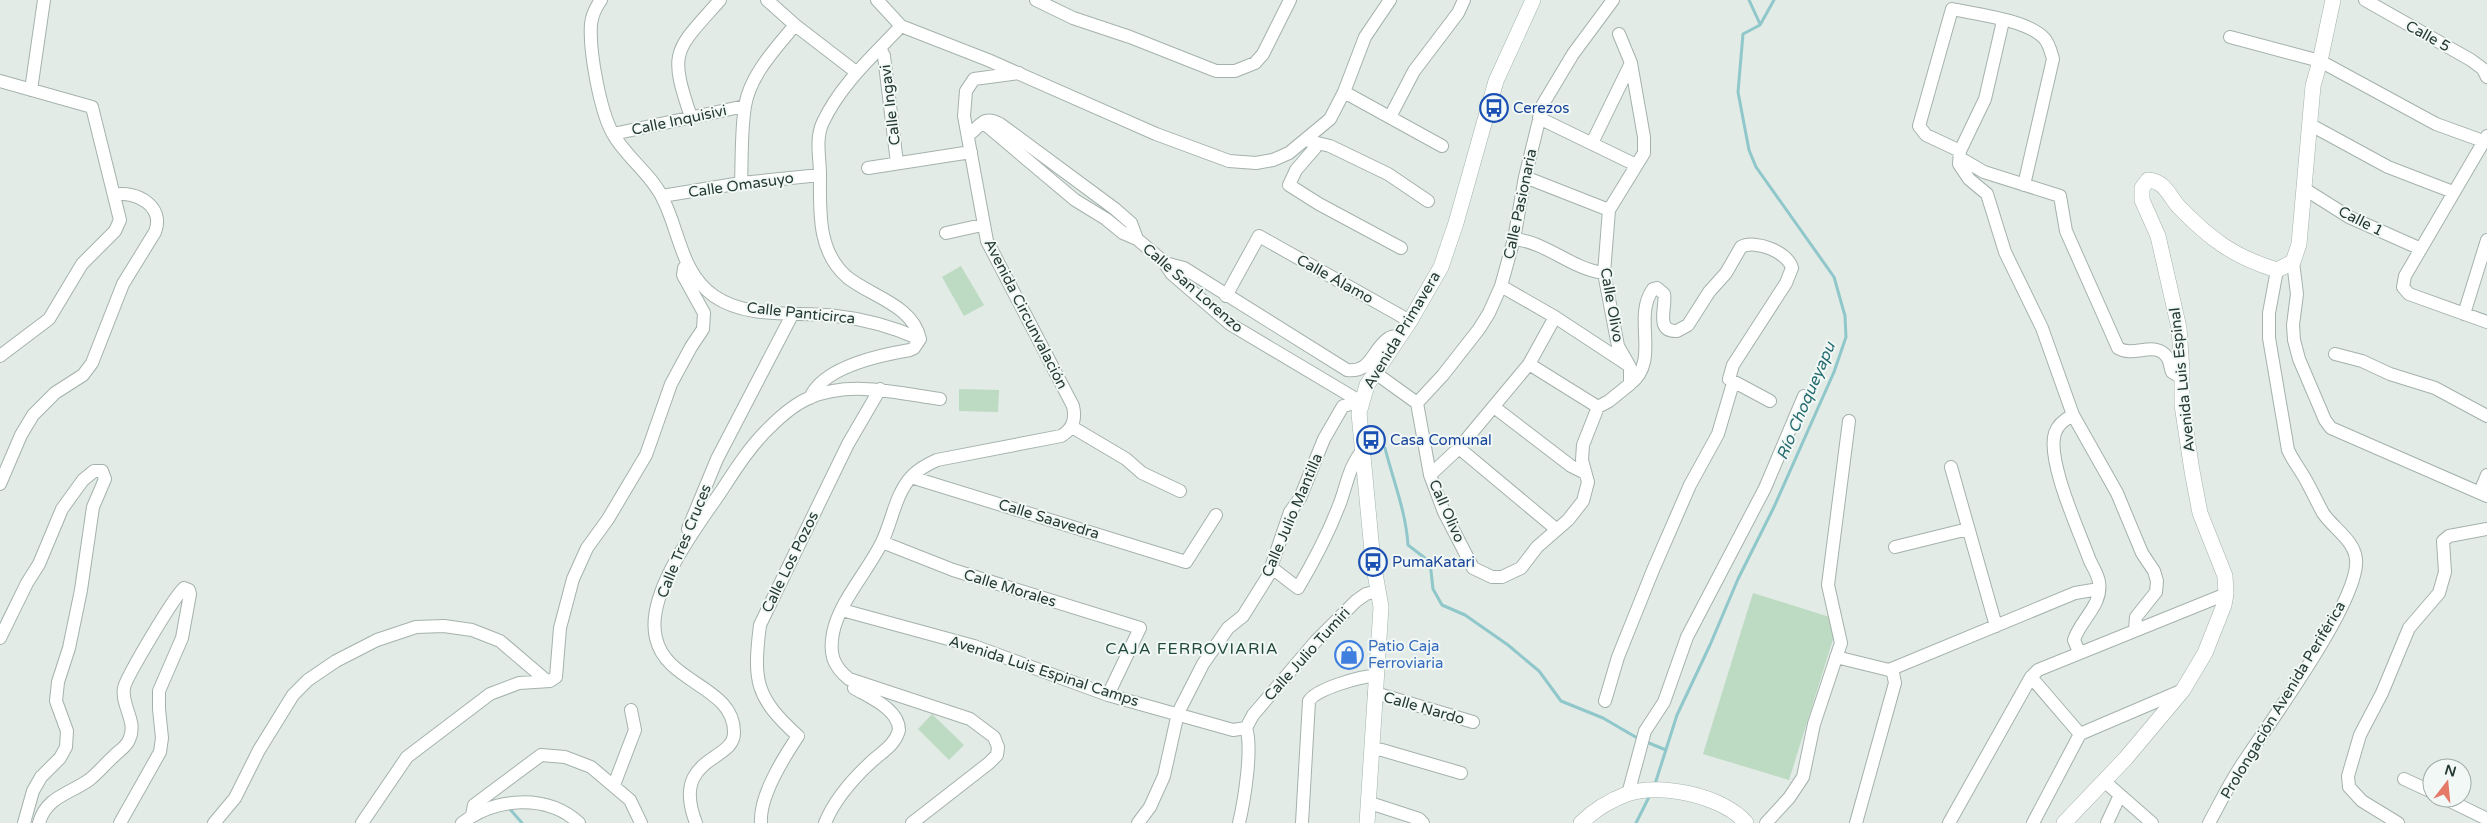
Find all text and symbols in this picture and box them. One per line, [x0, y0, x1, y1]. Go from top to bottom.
street label: Calle 5 [2403, 16, 2453, 56]
street label: Calle Ingavi [876, 63, 904, 147]
bus stop icon: Cerezos [1479, 93, 1509, 123]
place label: Cerezos [1513, 99, 1569, 117]
street label: Calle Inquisivi [630, 101, 728, 139]
street label: Calle Pasionaria [1500, 147, 1540, 261]
street label: Calle Omasuyo [687, 169, 795, 201]
street label: Calle 1 [2335, 202, 2387, 240]
street label: Avenida Circunvalación [980, 236, 1072, 392]
street label: Calle San Lorenzo [1139, 240, 1247, 336]
street label: Calle Álamo [1294, 251, 1376, 307]
street label: Calle Olivo [1597, 266, 1627, 344]
street label: Avenida Primavera [1360, 268, 1444, 392]
street label: Calle Panticirca [746, 298, 856, 328]
street label: Avenida Luis Espinal [2165, 307, 2199, 453]
water label: Río Choqueyapu [1772, 338, 1840, 463]
bus stop icon: Casa Comunal [1356, 425, 1386, 455]
place label: Casa Comunal [1390, 431, 1492, 449]
street label: Calle Julio Mantilla [1258, 450, 1326, 580]
street label: Call Olivo [1425, 477, 1469, 545]
street label: Calle Tres Cruces [653, 482, 715, 600]
street label: Calle Saavedra [996, 495, 1102, 543]
street label: Calle Los Pozos [758, 508, 822, 616]
bus stop icon: PumaKatari [1358, 547, 1388, 577]
place label: PumaKatari [1392, 553, 1475, 571]
street label: Calle Morales [962, 565, 1058, 611]
street label: Prolongación Avenida Periférica [2217, 598, 2349, 802]
street label: Calle Julio Tumiri [1260, 604, 1354, 704]
street label: Avenida Luis Espinal Camps [947, 632, 1141, 710]
place label: Patio Caja Ferroviaria [1368, 637, 1443, 672]
district label: CAJA FERROVIARIA [1105, 639, 1279, 659]
shop icon: Patio Caja Ferroviaria [1334, 640, 1364, 670]
street label: Calle Nardo [1381, 688, 1467, 728]
north arrow [2422, 758, 2472, 808]
text: N [2443, 761, 2458, 781]

